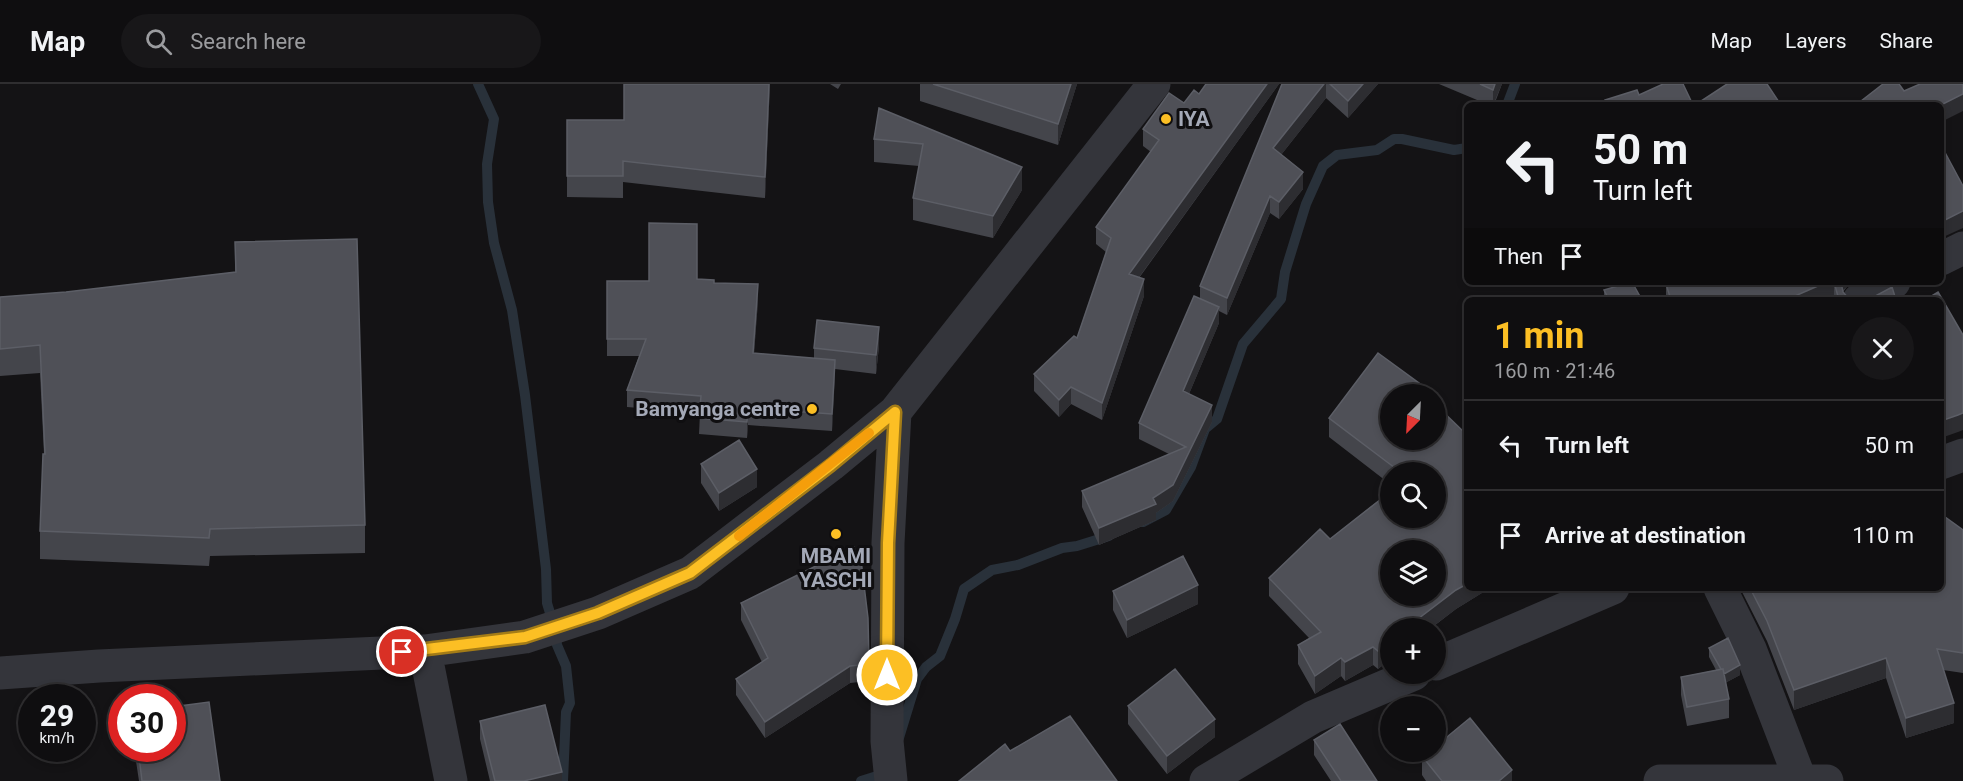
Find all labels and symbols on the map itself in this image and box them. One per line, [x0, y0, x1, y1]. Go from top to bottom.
place label: IYA [1178, 107, 1211, 131]
marker: IYA [1159, 112, 1173, 126]
north arrow [1380, 384, 1446, 450]
place label: Bamyanga centre [635, 397, 800, 421]
marker: Bamyanga centre [805, 402, 819, 416]
marker: MBAMI YASCHI [829, 527, 843, 541]
place label: MBAMI YASCHI [799, 544, 873, 592]
pin [376, 626, 427, 677]
position arrow [855, 643, 919, 707]
speed limit sign: 30 [108, 684, 186, 762]

